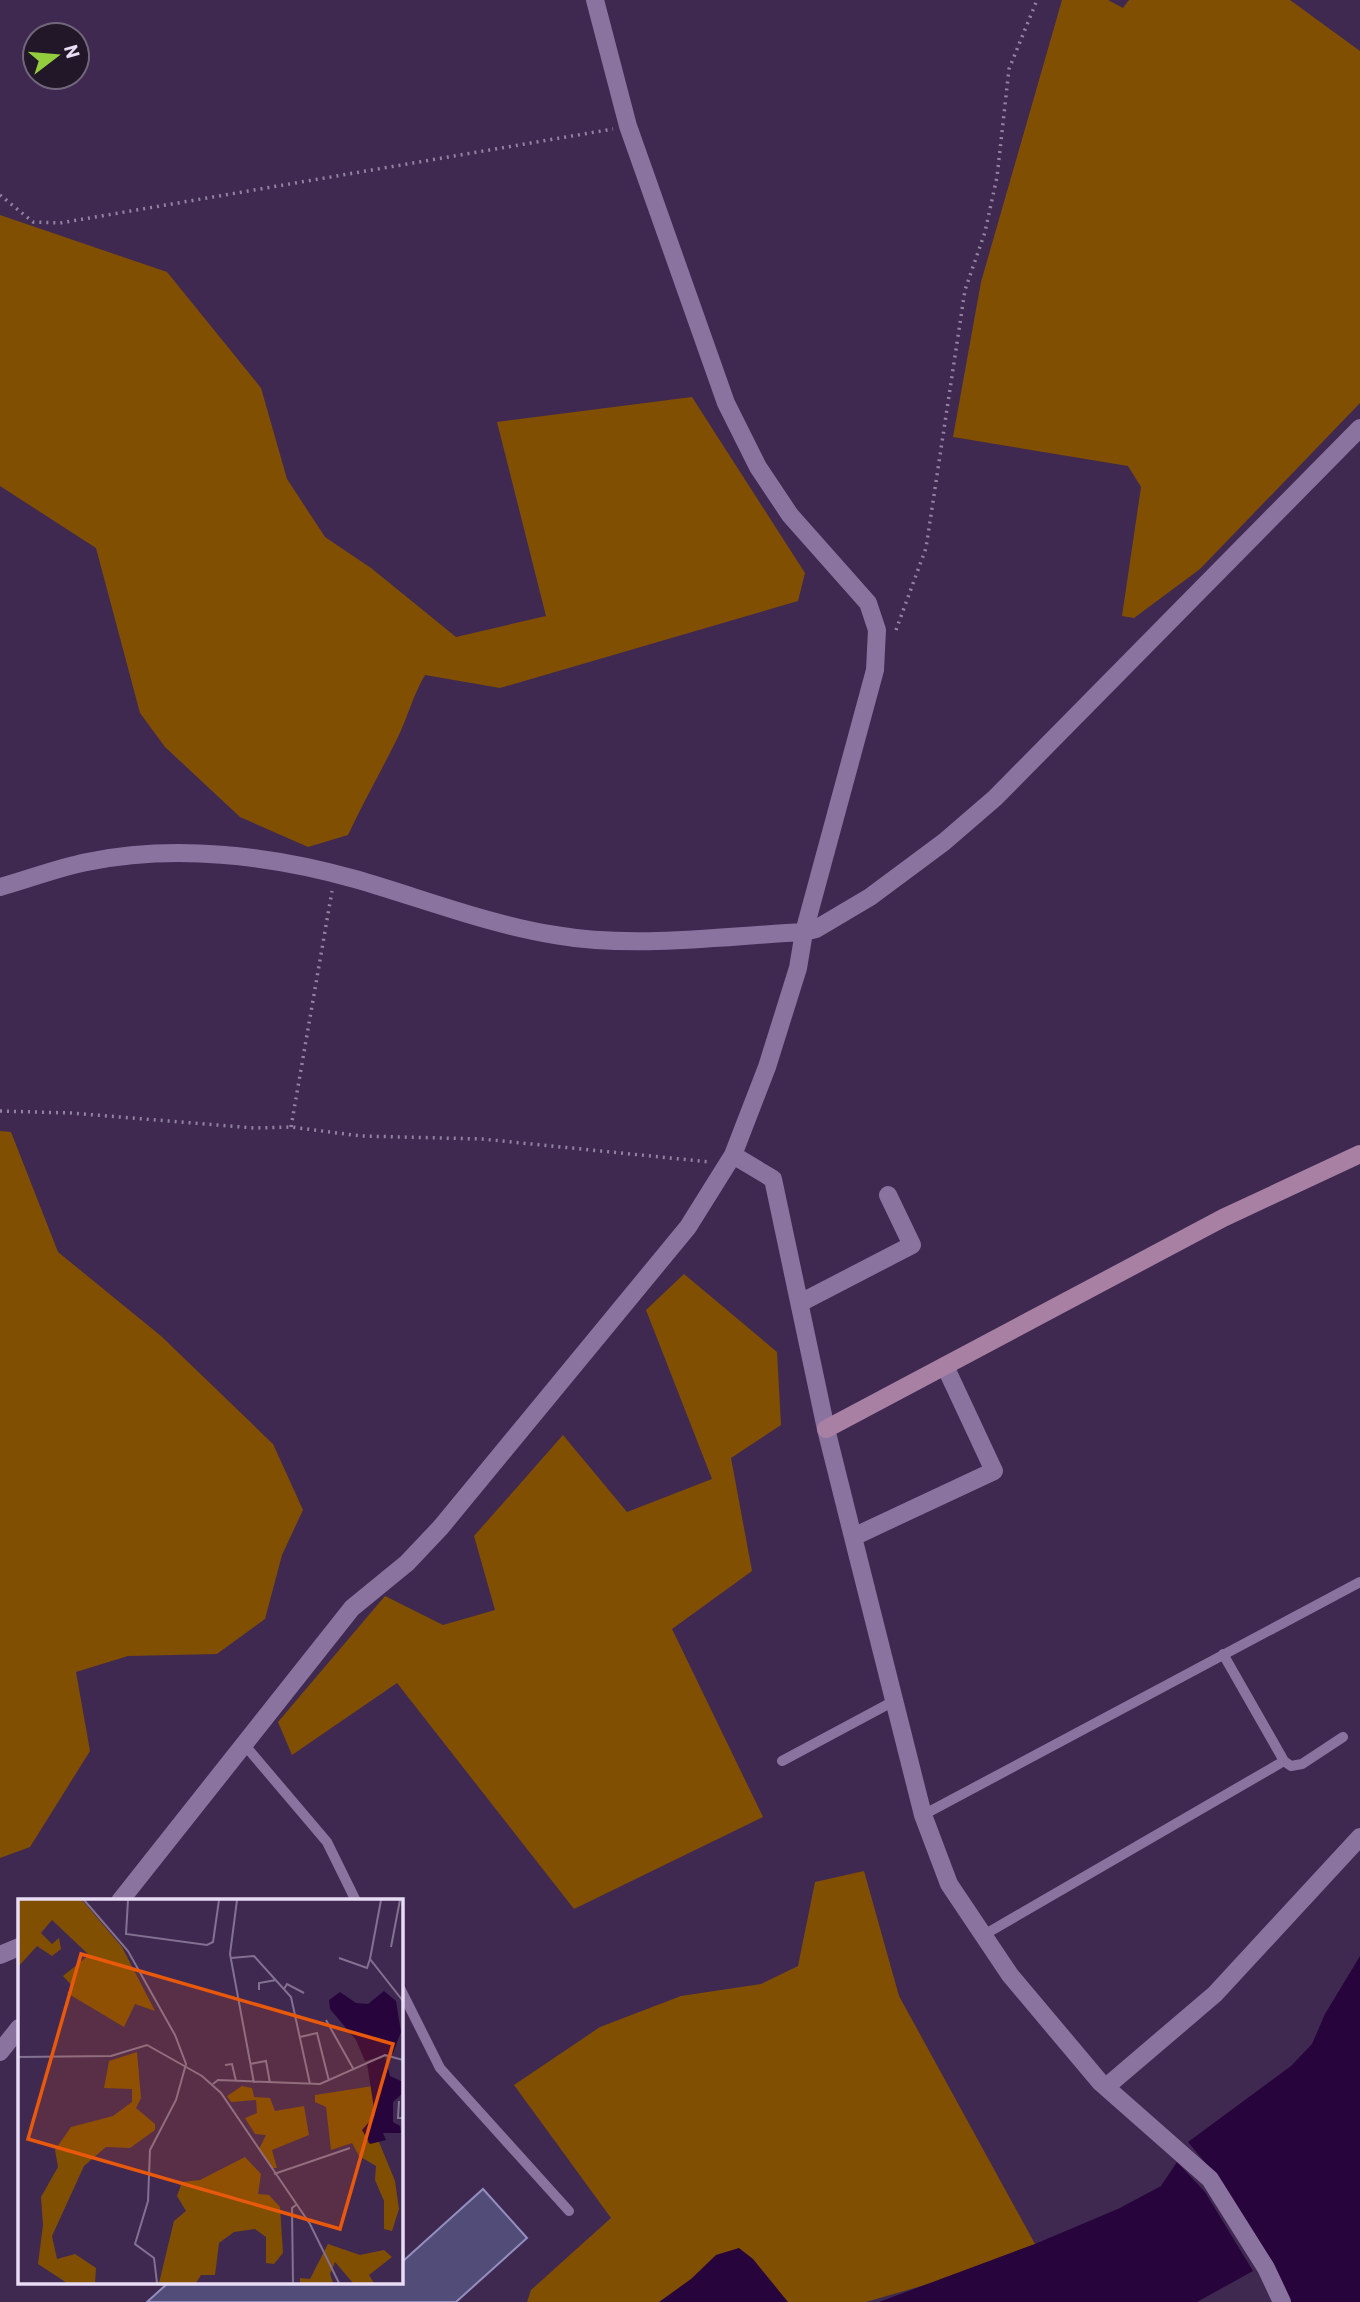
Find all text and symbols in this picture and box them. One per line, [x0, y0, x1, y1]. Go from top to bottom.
north arrow [21, 21, 91, 91]
text: N [60, 42, 86, 60]
inset map [18, 1899, 402, 2284]

